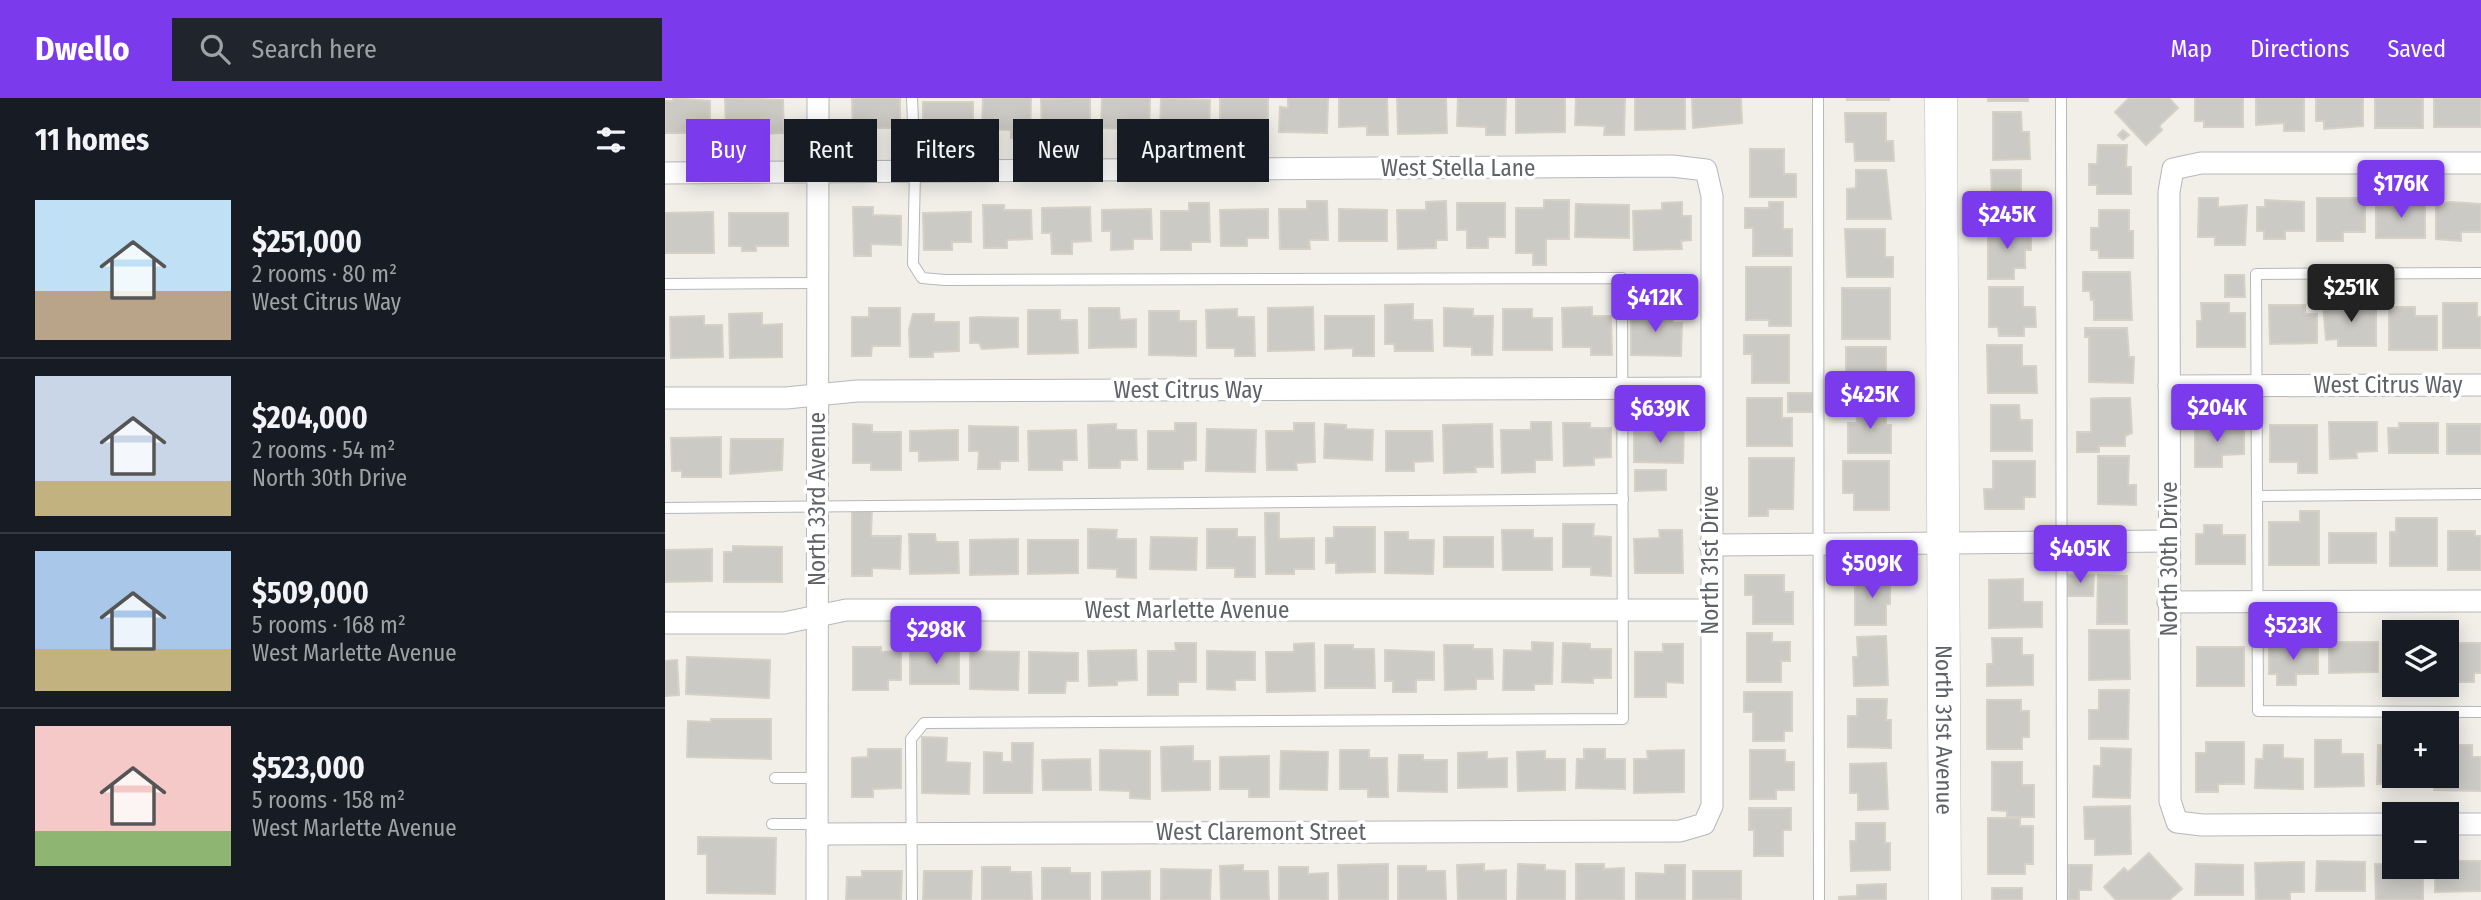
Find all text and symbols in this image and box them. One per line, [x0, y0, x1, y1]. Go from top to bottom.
search box [172, 18, 662, 81]
text: Dwello [35, 29, 130, 69]
icon: search [196, 30, 234, 68]
text: Search here [252, 34, 377, 65]
text: Map [2171, 35, 2212, 63]
text: Directions [2250, 35, 2349, 63]
text: Saved [2387, 35, 2446, 63]
chip: Buy [686, 119, 770, 182]
chip: Rent [784, 119, 877, 182]
chip: Filters [891, 119, 999, 182]
chip: New [1013, 119, 1103, 182]
chip: Apartment [1117, 119, 1269, 182]
icon: filters [592, 121, 630, 159]
text: 11 homes [35, 122, 149, 158]
street label: West Stella Lane [1381, 154, 1535, 182]
pin: $176K [2352, 160, 2450, 220]
text: $176K [2373, 169, 2429, 197]
pin: $245K [1958, 192, 2056, 251]
text: $245K [1978, 200, 2036, 228]
text: $251,000 [252, 224, 362, 260]
icon: home [91, 228, 175, 312]
text: 2 rooms · 80 m² [252, 260, 397, 288]
pin: $251K [2302, 264, 2400, 324]
text: $251K [2323, 273, 2379, 301]
pin: $412K [1606, 274, 1704, 334]
text: $412K [1627, 283, 1683, 311]
text: West Citrus Way [252, 288, 401, 316]
street label: West Citrus Way [2313, 371, 2463, 399]
pin: $425K [1821, 372, 1919, 431]
street label: West Citrus Way [1113, 376, 1263, 404]
text: $425K [1841, 380, 1899, 408]
pin: $204K [2168, 384, 2266, 444]
pin: $639K [1611, 386, 1709, 445]
text: $204K [2187, 393, 2247, 421]
text: $639K [1630, 394, 1690, 422]
text: $204,000 [252, 400, 368, 436]
icon: home [91, 404, 175, 488]
street label: North 33rd Avenue [803, 412, 831, 586]
text: 2 rooms · 54 m² [252, 436, 395, 464]
text: North 30th Drive [252, 464, 407, 492]
street label: North 30th Drive [2155, 481, 2183, 637]
street label: North 31st Drive [1696, 485, 1724, 635]
pin: $405K [2031, 526, 2129, 585]
text: $405K [2050, 534, 2110, 562]
pin: $509K [1823, 540, 1921, 600]
text: $509K [1842, 549, 1902, 577]
text: $509,000 [252, 575, 369, 611]
icon: home [91, 579, 175, 663]
street label: West Marlette Avenue [1085, 596, 1289, 624]
pin: $523K [2244, 602, 2342, 662]
pin: $298K [887, 606, 985, 666]
text: 5 rooms · 168 m² [252, 611, 406, 639]
text: $523K [2264, 611, 2322, 639]
text: $298K [906, 615, 966, 643]
map controls [2382, 620, 2459, 879]
button: layers [2382, 620, 2459, 697]
text: West Marlette Avenue [252, 639, 457, 667]
street label: North 31st Avenue [1930, 645, 1959, 815]
button: + [2382, 711, 2459, 788]
text: $523,000 [252, 750, 365, 786]
icon: home [91, 754, 175, 838]
text: 5 rooms · 158 m² [252, 786, 405, 814]
button: − [2382, 802, 2459, 879]
text: West Marlette Avenue [252, 814, 457, 842]
street label: West Claremont Street [1156, 818, 1366, 846]

